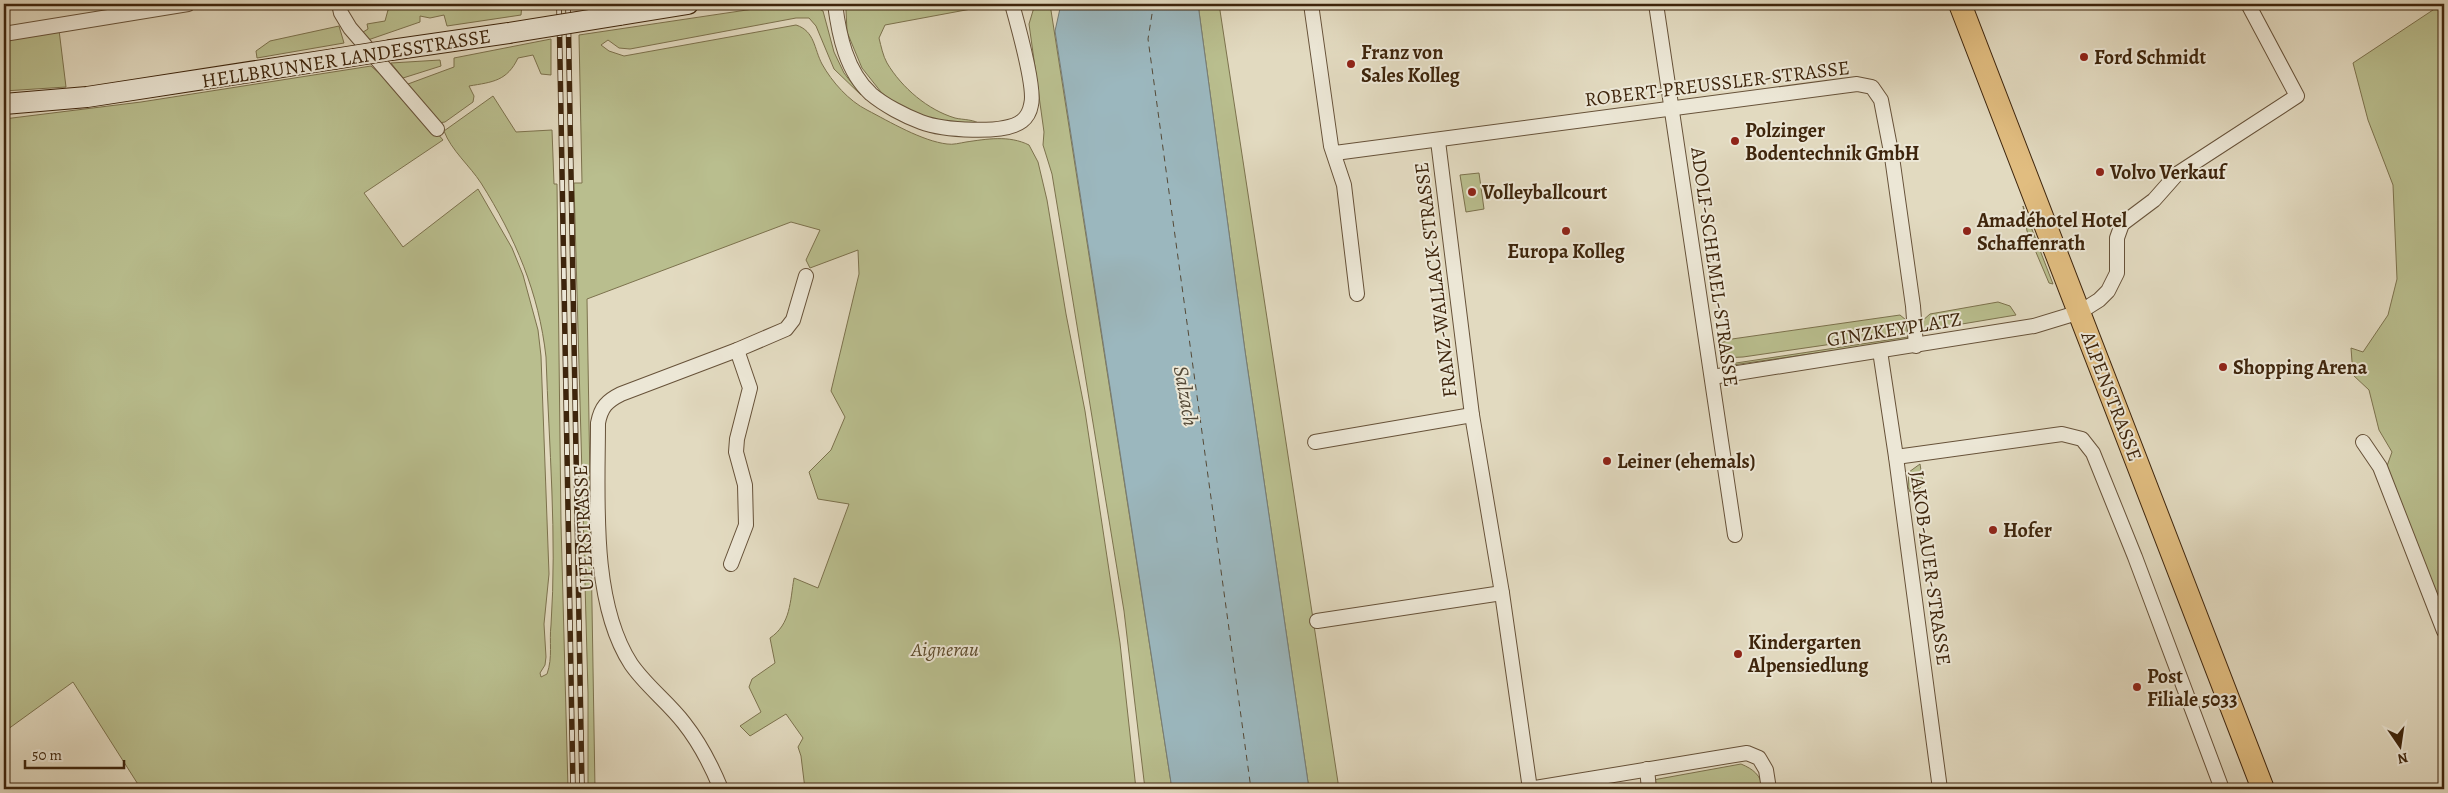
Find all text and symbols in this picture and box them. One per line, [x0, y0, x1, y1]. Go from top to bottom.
street label: HELLBRUNNER LANDESSTRASSE [200, 22, 492, 95]
place label: Franz von Sales Kolleg [1361, 39, 1461, 89]
place label: Ford Schmidt [2094, 44, 2206, 71]
marker: Ford Schmidt [2078, 51, 2090, 63]
street label: ROBERT-PREUSSLER-STRASSE [1583, 54, 1851, 113]
marker: Franz von Sales Kolleg [1345, 58, 1357, 70]
place label: Polzinger Bodentechnik GmbH [1745, 117, 1919, 167]
marker: Polzinger Bodentechnik GmbH [1729, 135, 1741, 147]
street label: ADOLF-SCHEMEL-STRASSE [1684, 145, 1745, 389]
place label: Volvo Verkauf [2109, 159, 2229, 186]
street label: FRANZ-WALLACK-STRASSE [1408, 161, 1463, 399]
marker: Volvo Verkauf [2094, 166, 2106, 178]
place label: Volleyballcourt [1481, 179, 1608, 206]
marker: Volleyballcourt [1466, 186, 1478, 198]
place label: Amadéhotel Hotel Schaffenrath [1976, 207, 2128, 257]
marker: Europa Kolleg [1560, 225, 1572, 237]
marker: Amadéhotel Hotel Schaffenrath [1961, 225, 1973, 237]
place label: Europa Kolleg [1507, 238, 1625, 265]
street label: GINZKEYPLATZ [1825, 306, 1963, 353]
street label: ALPENSTRASSE [2074, 326, 2149, 465]
place label: Shopping Arena [2233, 354, 2368, 381]
marker: Shopping Arena [2217, 361, 2229, 373]
water label: Salzach [1167, 364, 1205, 428]
place label: Leiner (ehemals) [1617, 448, 1756, 475]
marker: Leiner (ehemals) [1601, 455, 1613, 467]
street label: UFERSTRASSE [567, 464, 600, 592]
street label: JAKOB-AUER-STRASSE [1903, 469, 1958, 667]
place label: Hofer [2003, 517, 2052, 544]
marker: Hofer [1987, 524, 1999, 536]
place label: Kindergarten Alpensiedlung [1747, 629, 1869, 679]
park label: Aignerau [910, 636, 979, 663]
marker: Kindergarten Alpensiedlung [1732, 648, 1744, 660]
place label: Post Filiale 5033 [2147, 663, 2238, 713]
marker: Post Filiale 5033 [2131, 681, 2143, 693]
north arrow [2376, 720, 2426, 770]
scale bar [25, 738, 124, 770]
text: 50 m [32, 745, 62, 765]
text: N [2396, 748, 2410, 769]

